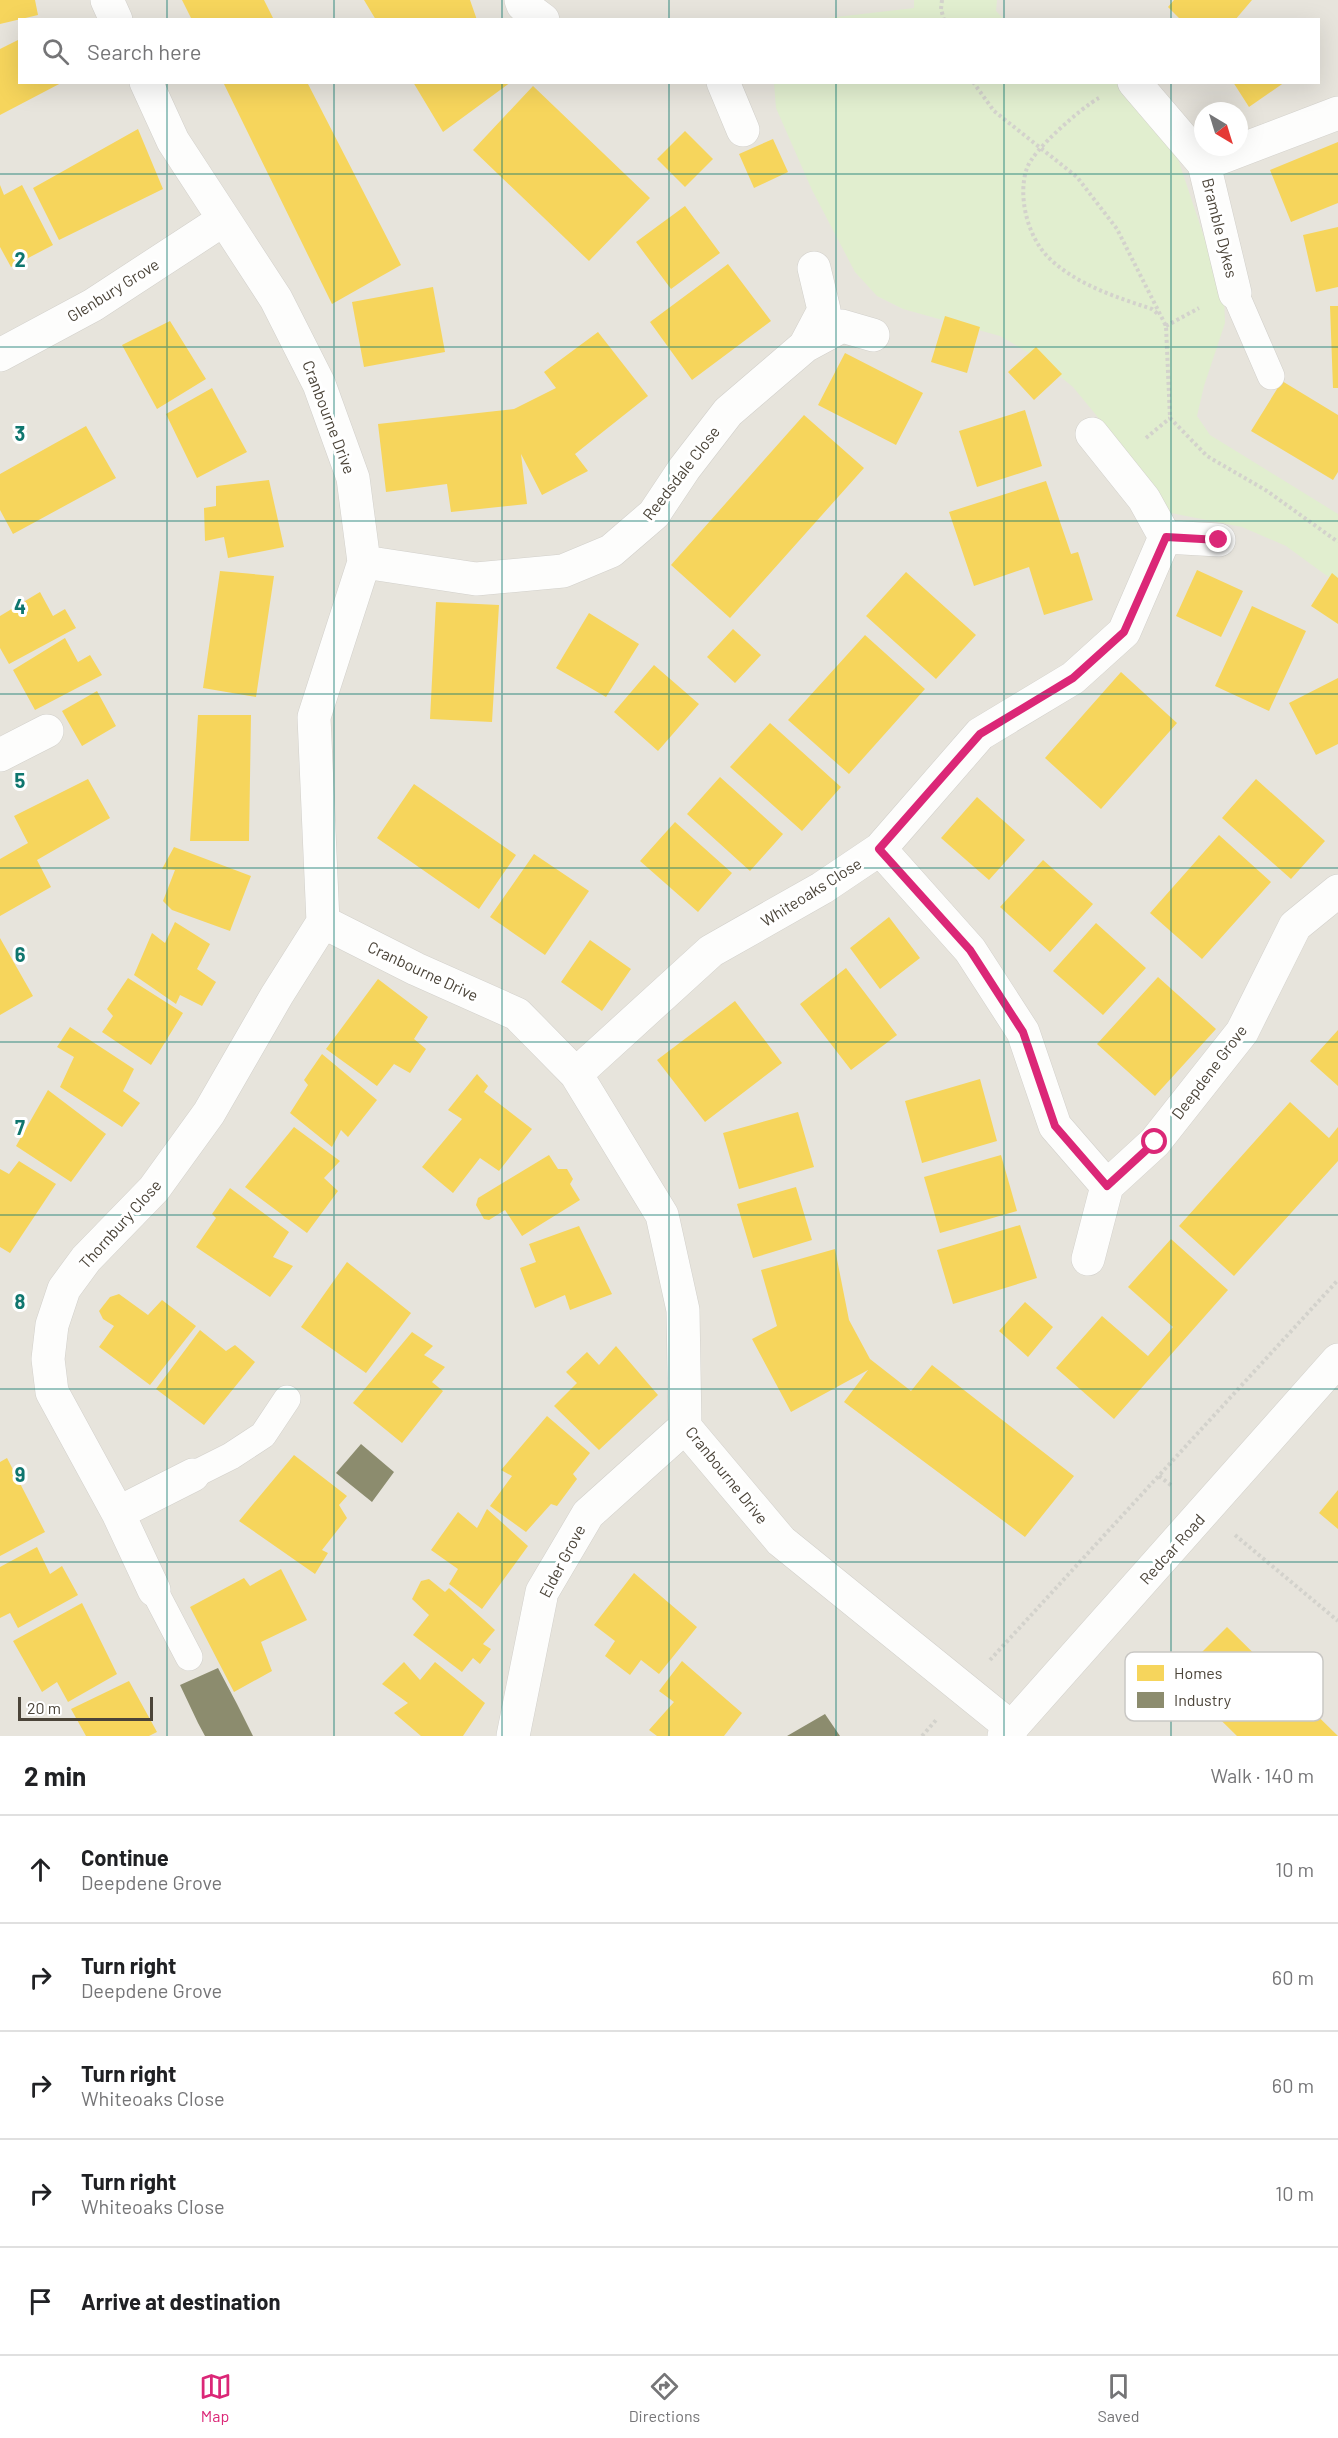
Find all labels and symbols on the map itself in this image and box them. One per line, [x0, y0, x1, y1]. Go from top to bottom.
north arrow [1194, 102, 1248, 156]
street label: Bramble Dykes [1199, 176, 1242, 280]
text: 2 [14, 247, 26, 271]
street label: Glenbury Grove [63, 254, 162, 325]
street label: Cranbourne Drive [299, 357, 360, 476]
text: 3 [15, 421, 25, 445]
street label: Reedsdale Close [638, 422, 723, 523]
route end [1205, 526, 1231, 552]
text: 4 [14, 594, 26, 618]
text: 5 [15, 768, 26, 792]
street label: Whiteoaks Close [757, 853, 865, 930]
street label: Cranbourne Drive [365, 937, 482, 1004]
text: 6 [15, 942, 26, 966]
street label: Deepdene Grove [1167, 1021, 1250, 1123]
text: 7 [15, 1115, 25, 1139]
route start [1141, 1128, 1167, 1154]
street label: Thornbury Close [75, 1175, 165, 1272]
text: 8 [15, 1289, 26, 1313]
street label: Cranbourne Drive [682, 1422, 773, 1527]
text: 9 [15, 1462, 25, 1486]
street label: Redcar Road [1135, 1510, 1208, 1588]
street label: Elder Grove [535, 1521, 589, 1600]
legend [1125, 1652, 1323, 1721]
text: Homes [1174, 1663, 1222, 1682]
text: Industry [1174, 1690, 1232, 1709]
scale bar [18, 1694, 153, 1722]

